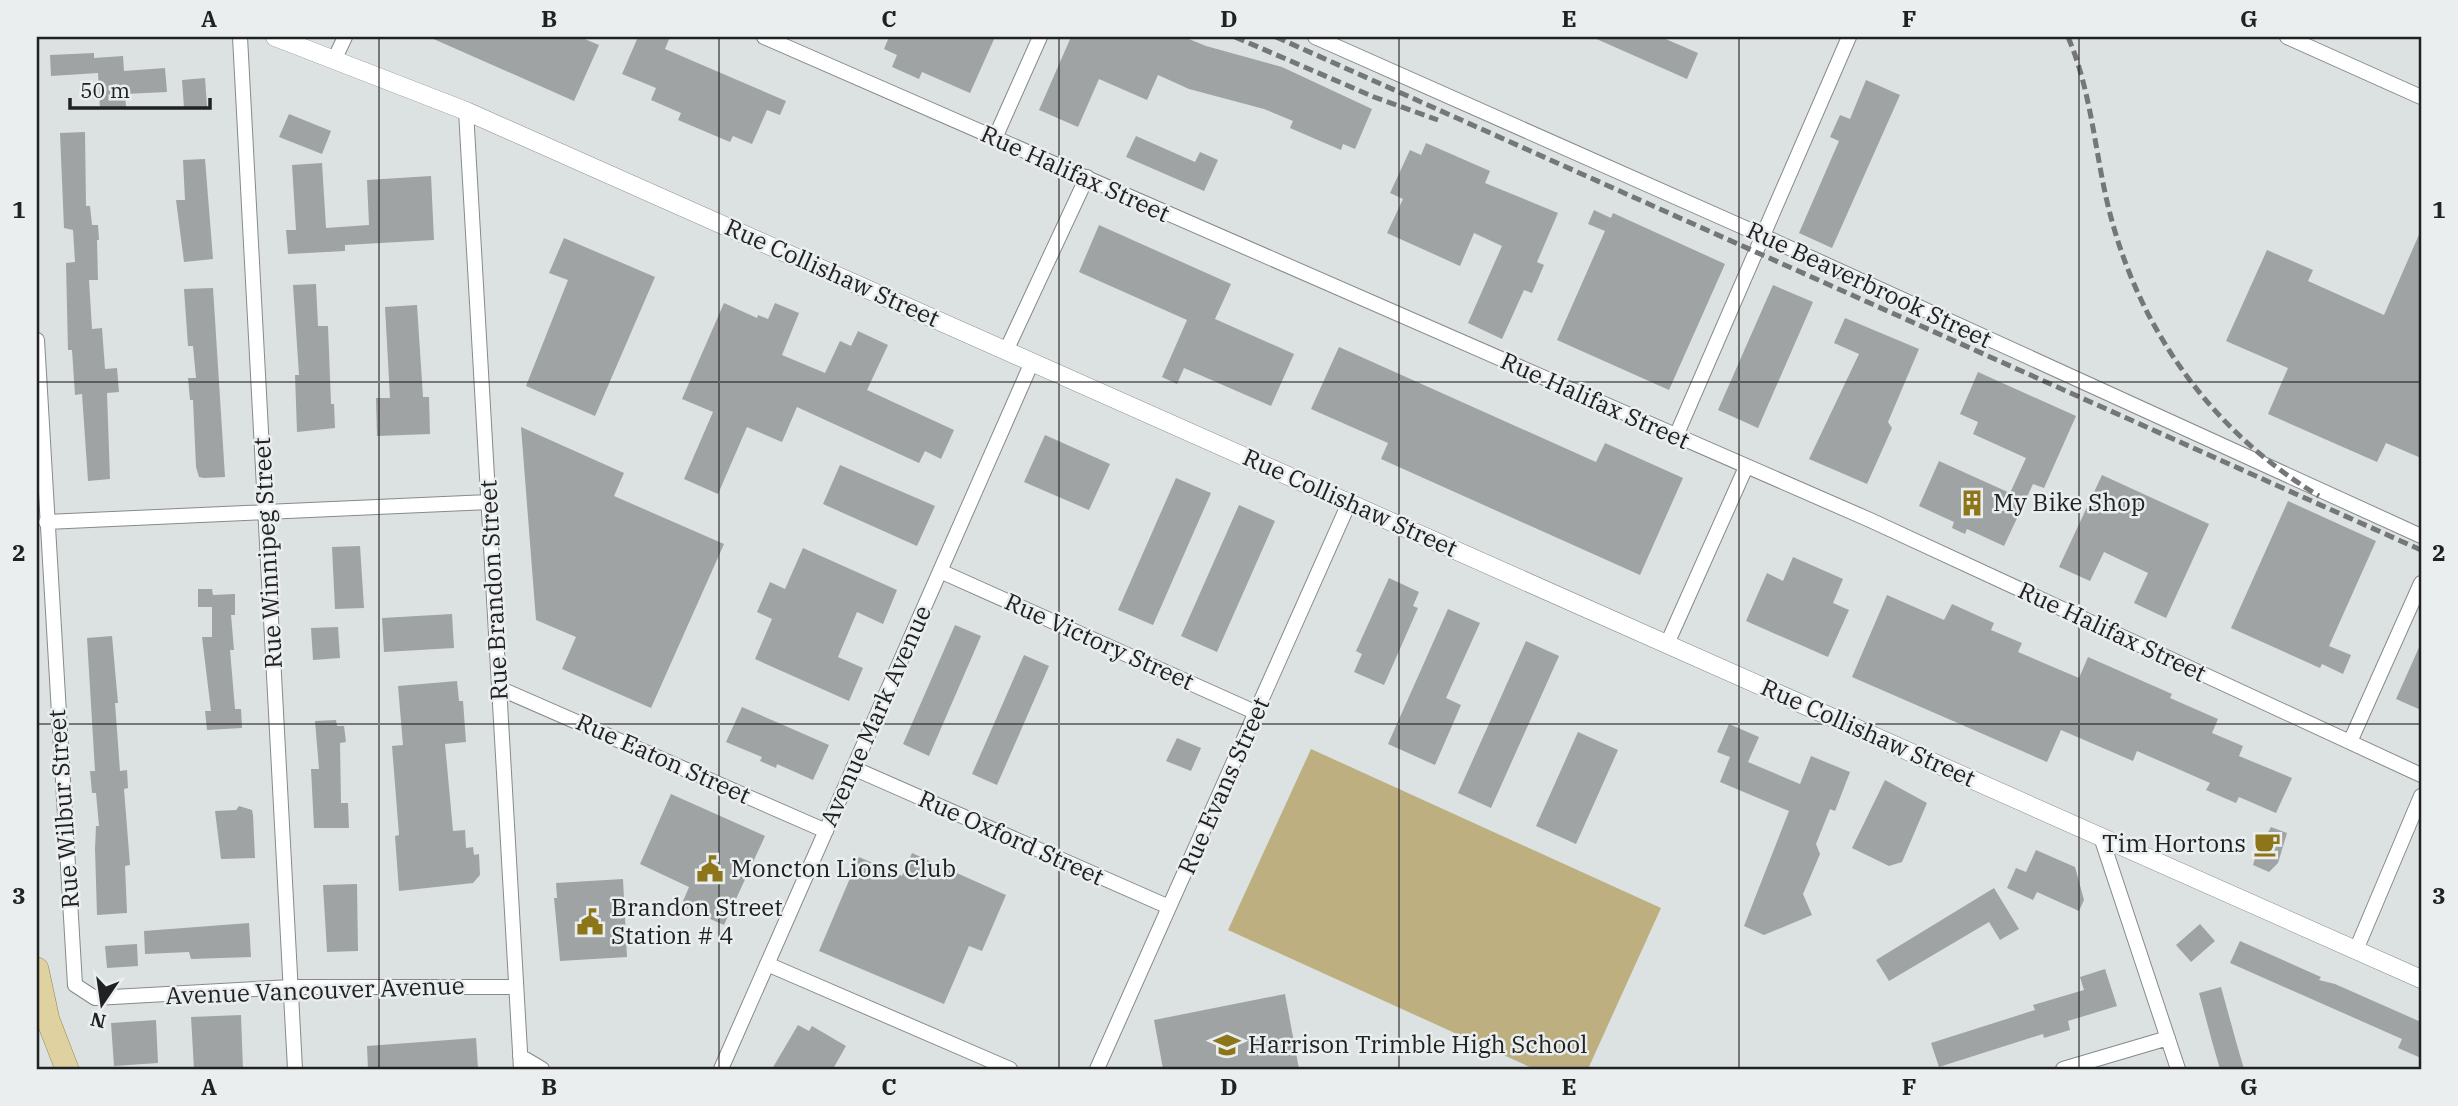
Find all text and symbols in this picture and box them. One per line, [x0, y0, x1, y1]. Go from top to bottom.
text: A [201, 3, 217, 33]
text: B [541, 3, 557, 33]
text: C [881, 3, 897, 33]
text: D [1220, 3, 1238, 33]
text: E [1561, 3, 1577, 33]
text: F [1902, 3, 1916, 33]
text: G [2240, 3, 2258, 33]
scale bar [70, 66, 210, 110]
text: 50 m [80, 76, 130, 104]
street label: Rue Halifax Street [976, 117, 1175, 229]
text: 1 [12, 194, 26, 224]
text: 1 [2432, 194, 2446, 224]
street label: Rue Collishaw Street [720, 210, 945, 334]
street label: Rue Beaverbrook Street [1742, 213, 1997, 355]
street label: Rue Halifax Street [1496, 344, 1695, 456]
street label: Rue Winnipeg Street [245, 436, 289, 670]
street label: Rue Collishaw Street [1238, 440, 1463, 564]
street label: Rue Brandon Street [471, 479, 515, 701]
place label: My Bike Shop [1993, 486, 2145, 518]
building icon: My Bike Shop [1957, 488, 1987, 518]
text: 2 [12, 537, 26, 567]
text: 2 [2432, 537, 2446, 567]
street label: Rue Halifax Street [2013, 574, 2212, 689]
street label: Rue Victory Street [1000, 585, 1199, 697]
street label: Avenue Mark Avenue [812, 600, 938, 831]
street label: Rue Collishaw Street [1756, 670, 1981, 794]
street label: Rue Evans Street [1170, 692, 1276, 879]
street label: Rue Eaton Street [571, 705, 756, 811]
street label: Rue Wilbur Street [40, 708, 86, 910]
street label: Rue Oxford Street [914, 782, 1109, 892]
place label: Tim Hortons [2102, 827, 2246, 859]
cafe icon: Tim Hortons [2252, 829, 2282, 859]
place label: Moncton Lions Club [731, 852, 956, 884]
public building icon: Moncton Lions Club [695, 854, 725, 884]
text: 3 [12, 880, 26, 910]
text: 3 [2432, 880, 2446, 910]
place label: Brandon Street Station # 4 [611, 891, 783, 951]
public building icon: Brandon Street Station # 4 [575, 907, 605, 937]
street label: Avenue Vancouver Avenue [165, 969, 465, 1011]
north arrow [66, 970, 136, 1040]
text: N [88, 1007, 108, 1034]
place label: Harrison Trimble High School [1248, 1028, 1587, 1060]
school or university icon: Harrison Trimble High School [1212, 1030, 1242, 1060]
text: A [201, 1071, 217, 1101]
text: B [541, 1071, 557, 1101]
text: C [881, 1071, 897, 1101]
text: D [1220, 1071, 1238, 1101]
text: E [1561, 1071, 1577, 1101]
text: F [1902, 1071, 1916, 1101]
text: G [2240, 1071, 2258, 1101]

